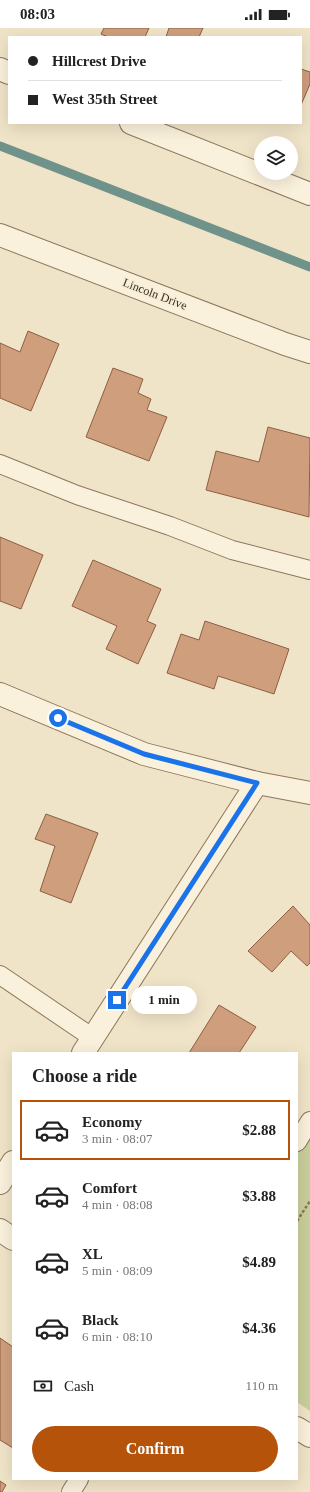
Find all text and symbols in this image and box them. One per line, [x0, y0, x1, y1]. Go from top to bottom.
text: 08:03 [20, 6, 55, 22]
text: Hillcrest Drive [52, 53, 146, 69]
text: West 35th Street [52, 91, 158, 107]
map controls [254, 136, 298, 180]
button: layers [254, 136, 298, 180]
street label: Lincoln Drive [121, 275, 189, 313]
route start [49, 709, 67, 727]
callout: 1 min [131, 986, 197, 1014]
route end [108, 991, 126, 1009]
text: 1 min [148, 992, 180, 1007]
text: Choose a ride [32, 1066, 137, 1086]
icon: car [34, 1112, 70, 1148]
text: Economy [82, 1114, 142, 1130]
text: $2.88 [242, 1122, 276, 1138]
text: 3 min · 08:07 [82, 1131, 152, 1146]
icon: car [34, 1178, 70, 1214]
text: Comfort [82, 1180, 137, 1196]
text: $3.88 [242, 1188, 276, 1204]
text: 4 min · 08:08 [82, 1197, 152, 1212]
icon: car [34, 1244, 70, 1280]
text: XL [82, 1246, 103, 1262]
text: $4.89 [242, 1254, 276, 1270]
text: 5 min · 08:09 [82, 1263, 152, 1278]
icon: car [34, 1310, 70, 1346]
text: Black [82, 1312, 119, 1328]
text: $4.36 [242, 1320, 276, 1336]
text: 6 min · 08:10 [82, 1329, 152, 1344]
icon: cash [32, 1375, 54, 1397]
text: Cash [64, 1378, 94, 1394]
text: 110 m [246, 1378, 278, 1393]
button: Confirm [32, 1426, 278, 1472]

